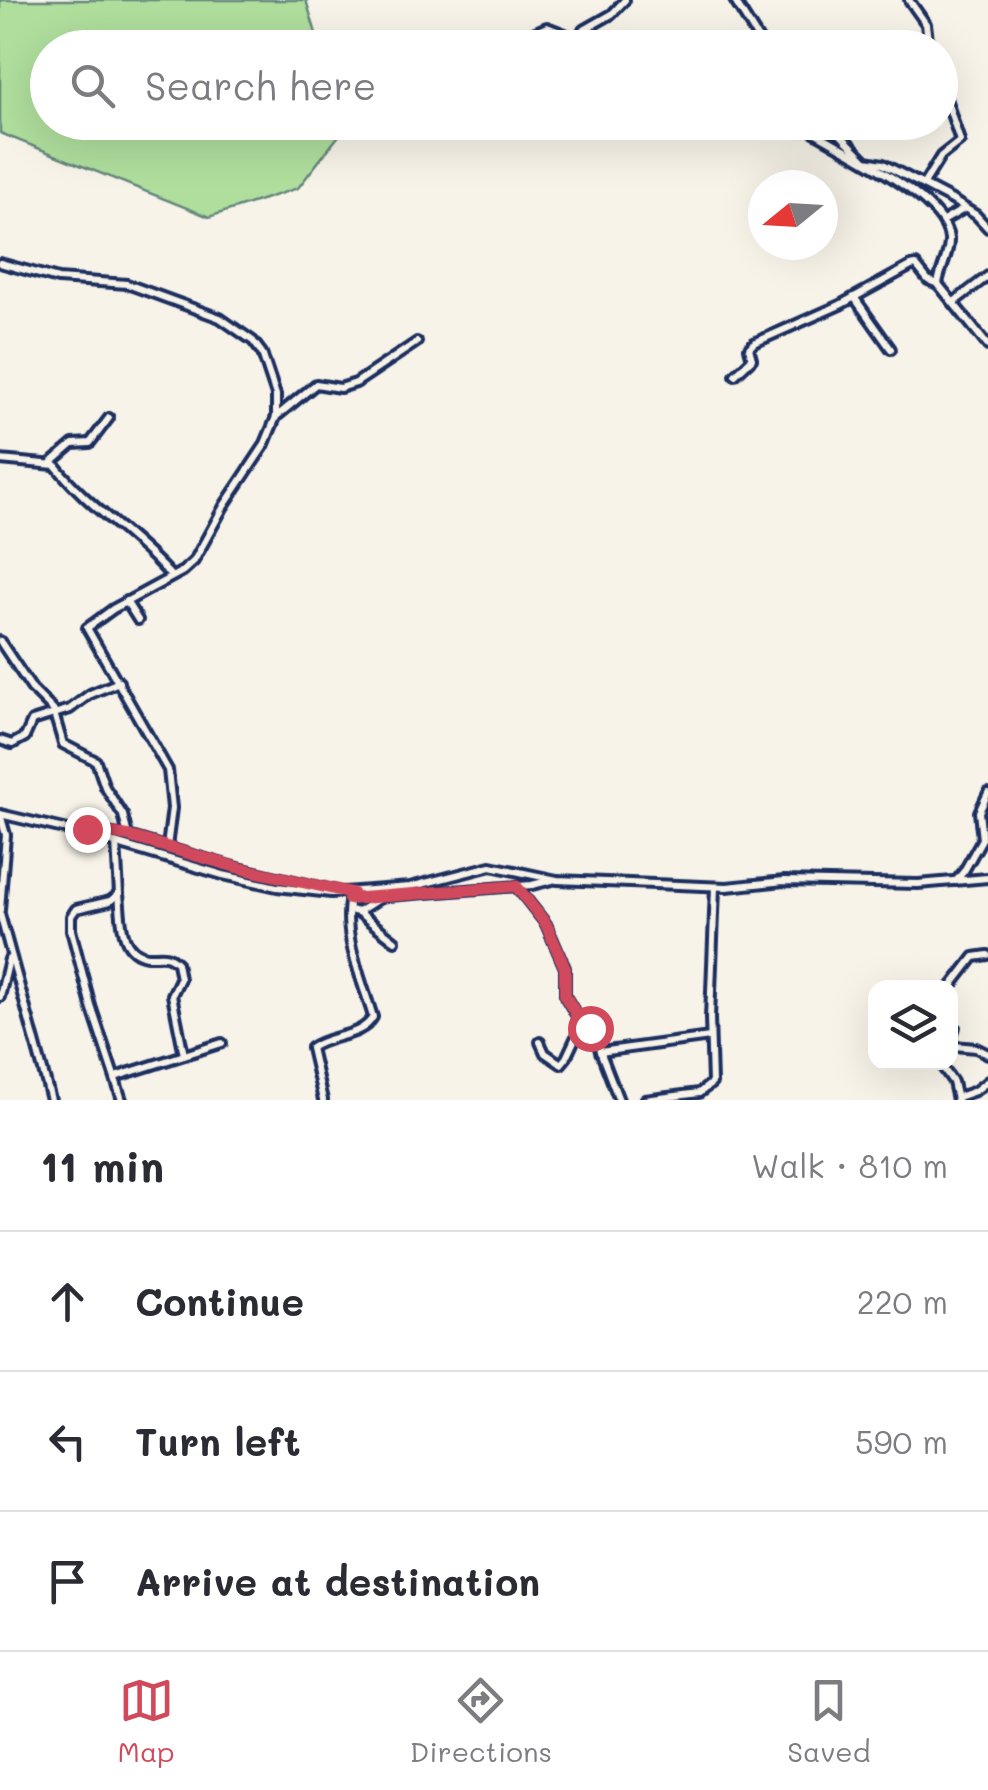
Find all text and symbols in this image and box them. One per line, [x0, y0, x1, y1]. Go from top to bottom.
search box [30, 30, 958, 140]
icon: search [65, 58, 120, 113]
text: Search here [145, 60, 376, 110]
north arrow [748, 170, 838, 260]
route end [65, 807, 111, 853]
map controls [868, 980, 958, 1070]
button: layers [868, 980, 958, 1070]
route start [568, 1006, 614, 1052]
text: 11 min [40, 1138, 164, 1193]
text: Walk · 810 m [751, 1144, 948, 1186]
icon: ahead [40, 1274, 95, 1329]
text: Continue [135, 1276, 304, 1326]
text: 220 m [857, 1280, 948, 1322]
icon: left [40, 1414, 95, 1469]
text: Turn left [135, 1416, 301, 1466]
text: 590 m [855, 1420, 948, 1462]
icon: arrive [40, 1554, 95, 1609]
text: Arrive at destination [135, 1556, 540, 1606]
tab: Map [118, 1673, 175, 1769]
tab: Directions [410, 1673, 552, 1769]
tab: Saved [787, 1673, 870, 1769]

